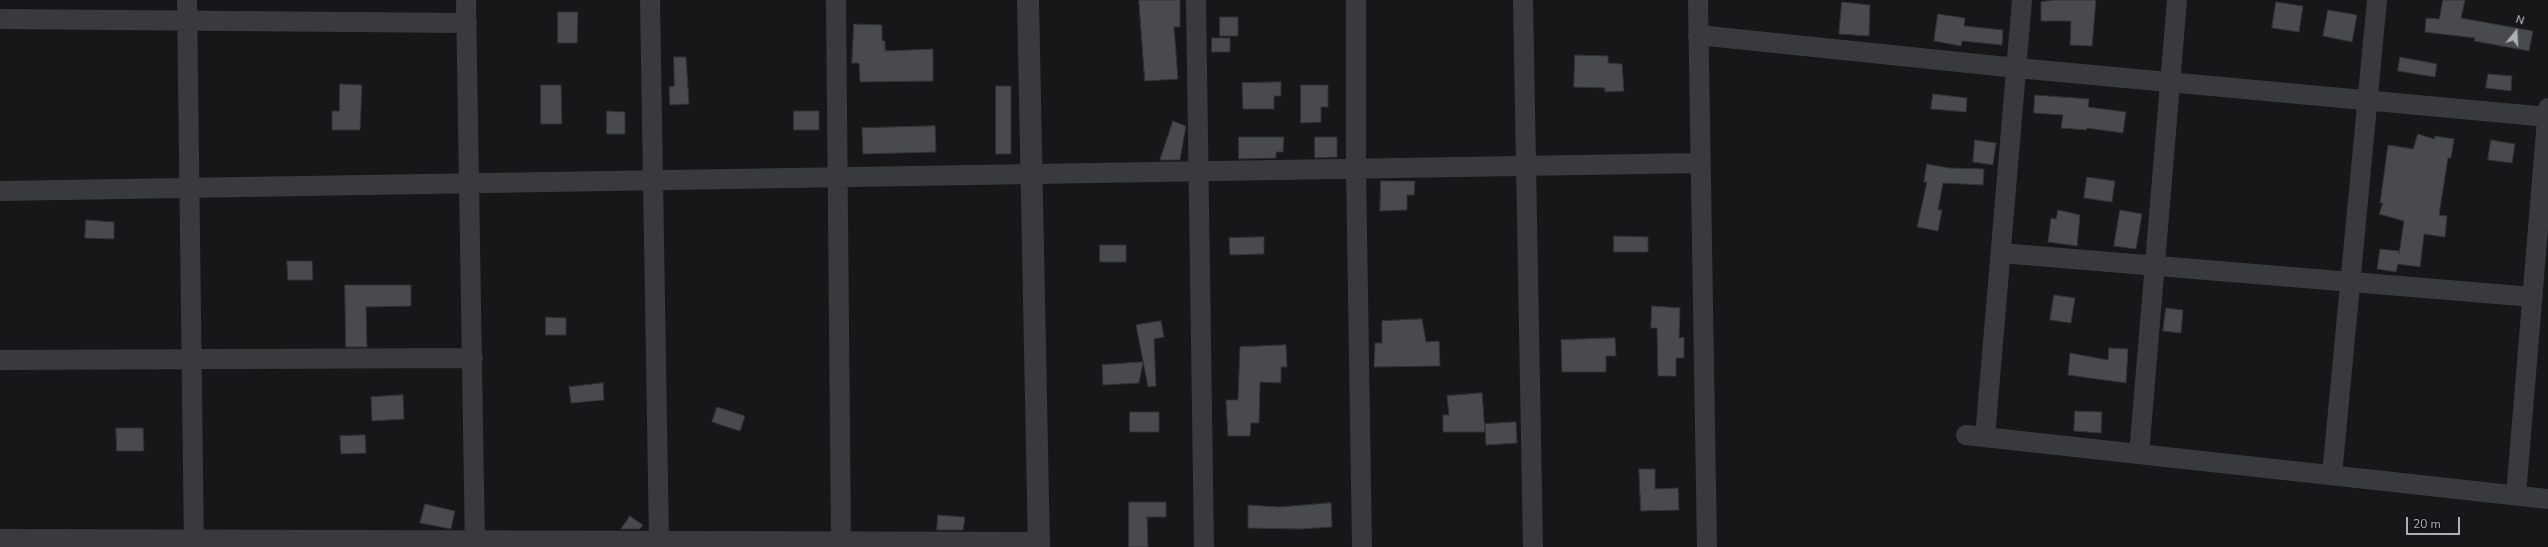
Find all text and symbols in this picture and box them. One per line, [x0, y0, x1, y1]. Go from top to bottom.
north arrow [2496, 12, 2536, 52]
text: N [2514, 12, 2526, 29]
scale bar [2408, 509, 2462, 535]
text: 20 m [2413, 516, 2441, 532]

